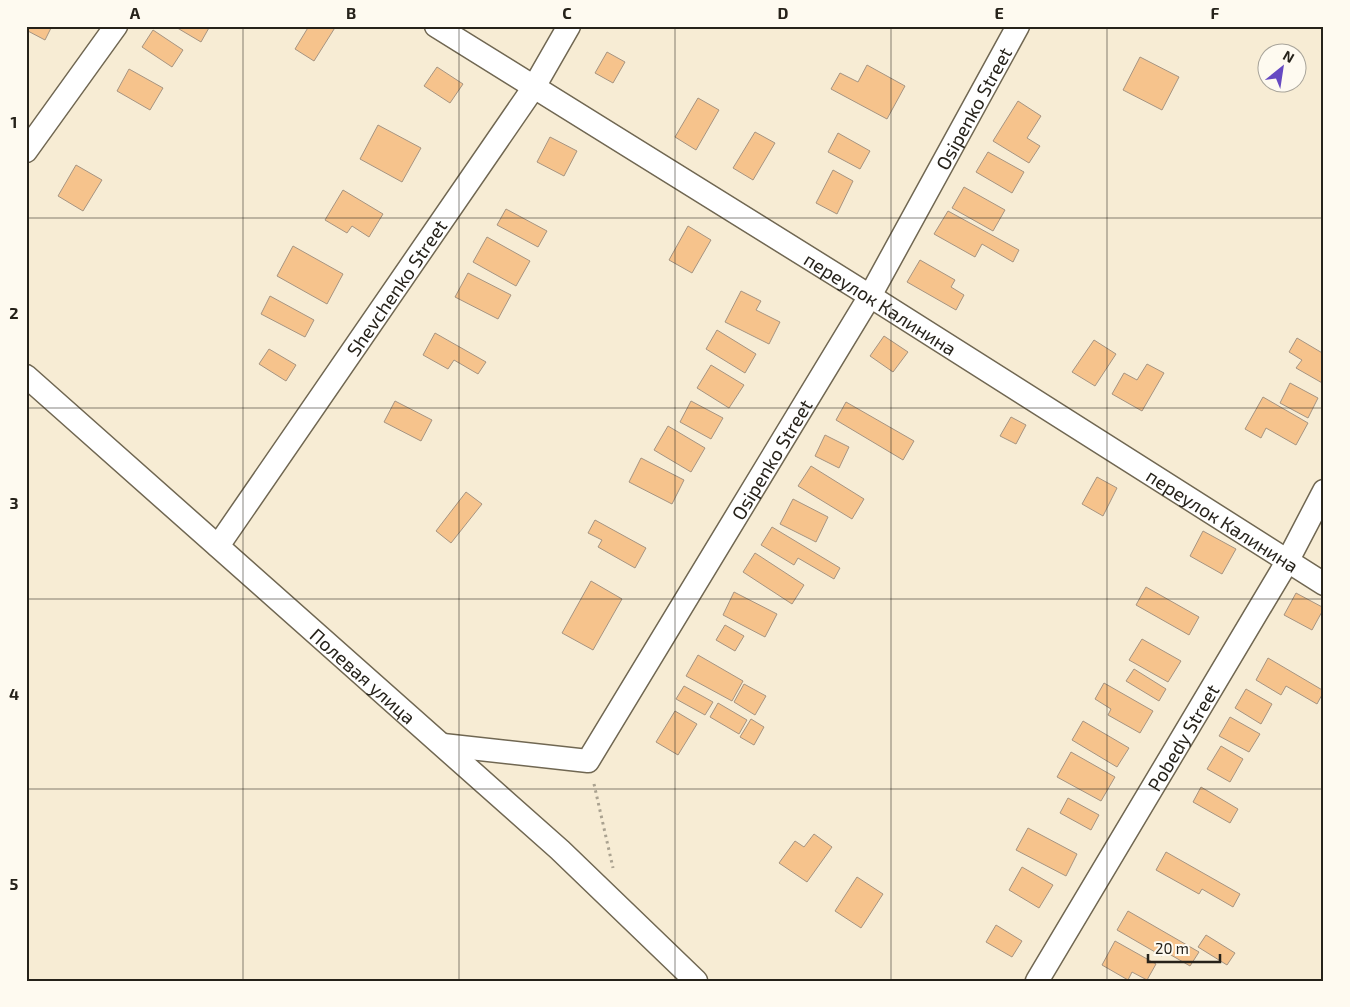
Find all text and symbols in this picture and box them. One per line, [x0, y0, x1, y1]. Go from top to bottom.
text: A [130, 3, 141, 22]
text: B [346, 3, 356, 22]
text: C [562, 3, 572, 22]
text: D [778, 3, 789, 22]
text: E [994, 3, 1004, 22]
text: F [1211, 3, 1220, 22]
north arrow [1258, 42, 1308, 92]
street label: Osipenko Street [930, 43, 1016, 174]
text: N [1280, 46, 1297, 66]
text: 1 [11, 112, 17, 131]
street label: Shevchenko Street [341, 215, 451, 360]
street label: переулок Калинина [800, 247, 961, 360]
text: 2 [9, 303, 19, 322]
street label: Osipenko Street [726, 395, 816, 523]
street label: переулок Калинина [1143, 463, 1303, 577]
text: 3 [9, 493, 19, 512]
street label: Полевая улица [306, 623, 421, 728]
street label: Pobedy Street [1142, 679, 1223, 795]
text: 4 [9, 684, 19, 703]
text: 5 [10, 874, 19, 893]
scale bar [1148, 932, 1220, 964]
text: 20 m [1155, 939, 1189, 957]

